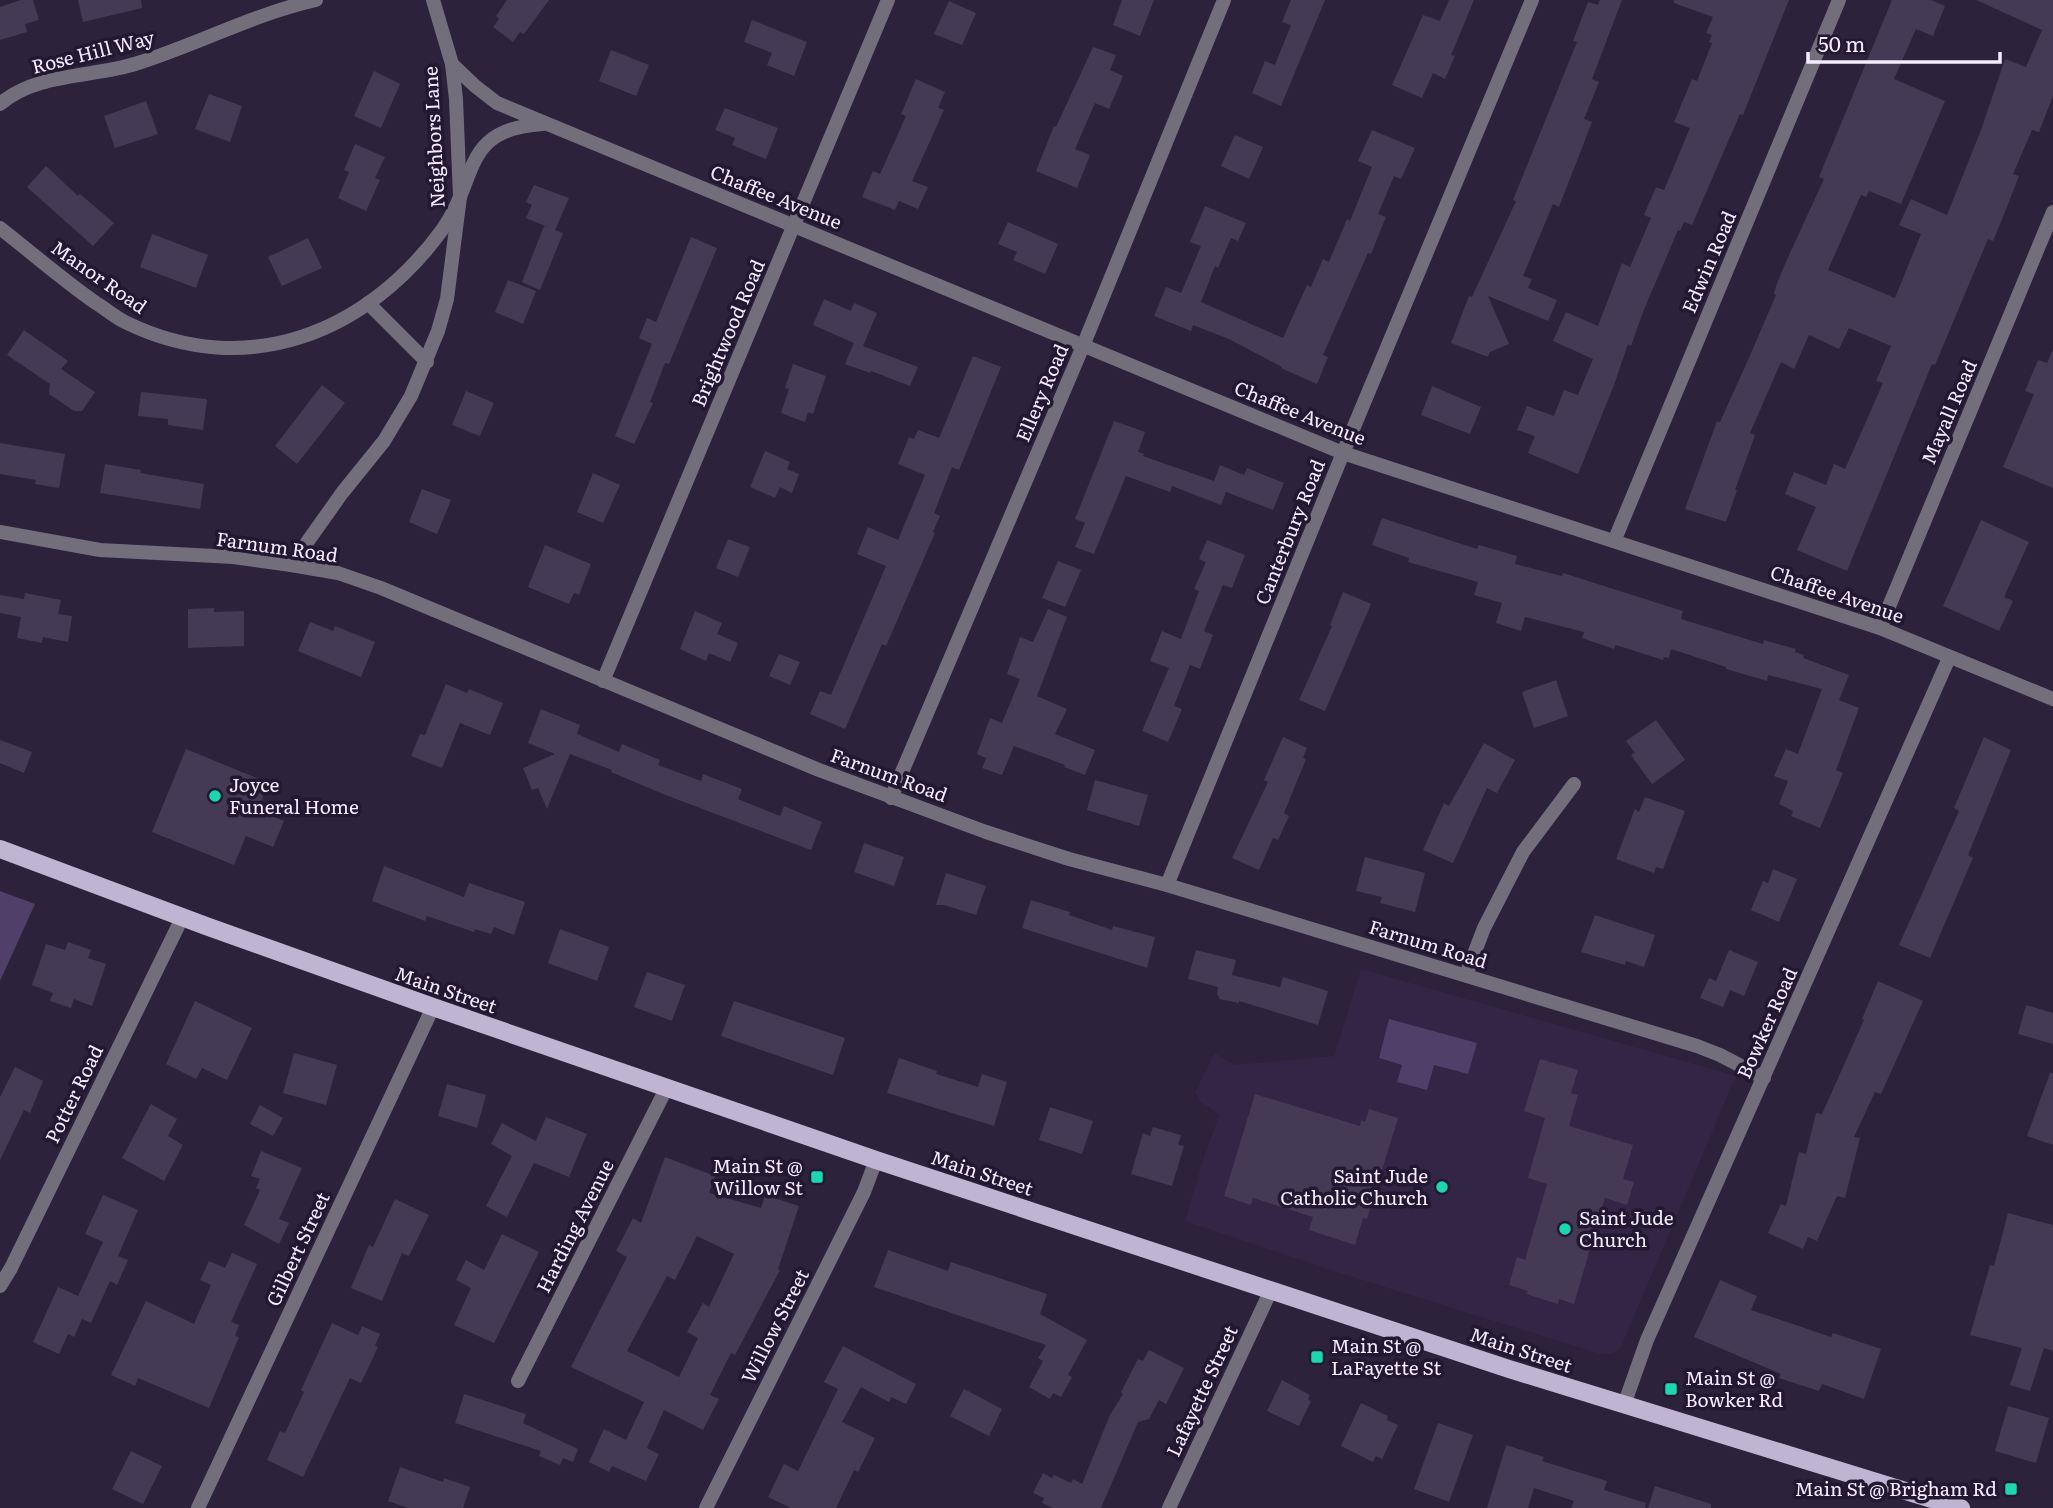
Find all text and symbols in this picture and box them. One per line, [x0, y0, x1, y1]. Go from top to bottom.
scale bar [1808, 21, 2000, 65]
street label: Rose Hill Way [28, 22, 157, 80]
text: 50 m [1818, 27, 1865, 58]
street label: Neighbors Lane [415, 65, 451, 209]
street label: Chaffee Avenue [706, 157, 846, 235]
street label: Edwin Road [1674, 206, 1742, 317]
street label: Manor Road [46, 233, 153, 320]
street label: Brightwood Road [683, 254, 771, 411]
street label: Ellery Road [1008, 339, 1074, 446]
street label: Mayall Road [1913, 355, 1983, 468]
street label: Chaffee Avenue [1230, 373, 1370, 451]
street label: Canterbury Road [1247, 454, 1331, 608]
street label: Farnum Road [215, 524, 340, 568]
street label: Chaffee Avenue [1767, 557, 1908, 629]
street label: Farnum Road [827, 740, 952, 808]
place label: Joyce Funeral Home [229, 770, 359, 820]
marker: Joyce Funeral Home [207, 788, 223, 804]
street label: Farnum Road [1366, 912, 1491, 974]
street label: Main Street [392, 959, 501, 1020]
street label: Bowker Road [1729, 962, 1803, 1083]
street label: Potter Road [37, 1039, 109, 1147]
street label: Main Street [928, 1142, 1037, 1202]
place label: Main St @ Willow St [713, 1151, 803, 1201]
street label: Harding Avenue [528, 1154, 620, 1297]
place label: Saint Jude Catholic Church [1280, 1161, 1428, 1211]
marker: Main St @ Willow St [809, 1169, 825, 1185]
marker: Saint Jude Catholic Church [1434, 1179, 1450, 1195]
street label: Gilbert Street [258, 1187, 336, 1310]
place label: Saint Jude Church [1579, 1203, 1674, 1253]
marker: Saint Jude Church [1557, 1221, 1573, 1237]
street label: Willow Street [733, 1263, 815, 1387]
street label: Main Street [1467, 1319, 1576, 1379]
street label: Lafayette Street [1158, 1320, 1244, 1461]
place label: Main St @ LaFayette St [1331, 1331, 1442, 1381]
marker: Main St @ LaFayette St [1309, 1349, 1325, 1365]
place label: Main St @ Bowker Rd [1685, 1363, 1783, 1413]
marker: Main St @ Bowker Rd [1663, 1381, 1679, 1397]
place label: Main St @ Brigham Rd [1795, 1474, 1997, 1502]
marker: Main St @ Brigham Rd [2003, 1481, 2019, 1497]

